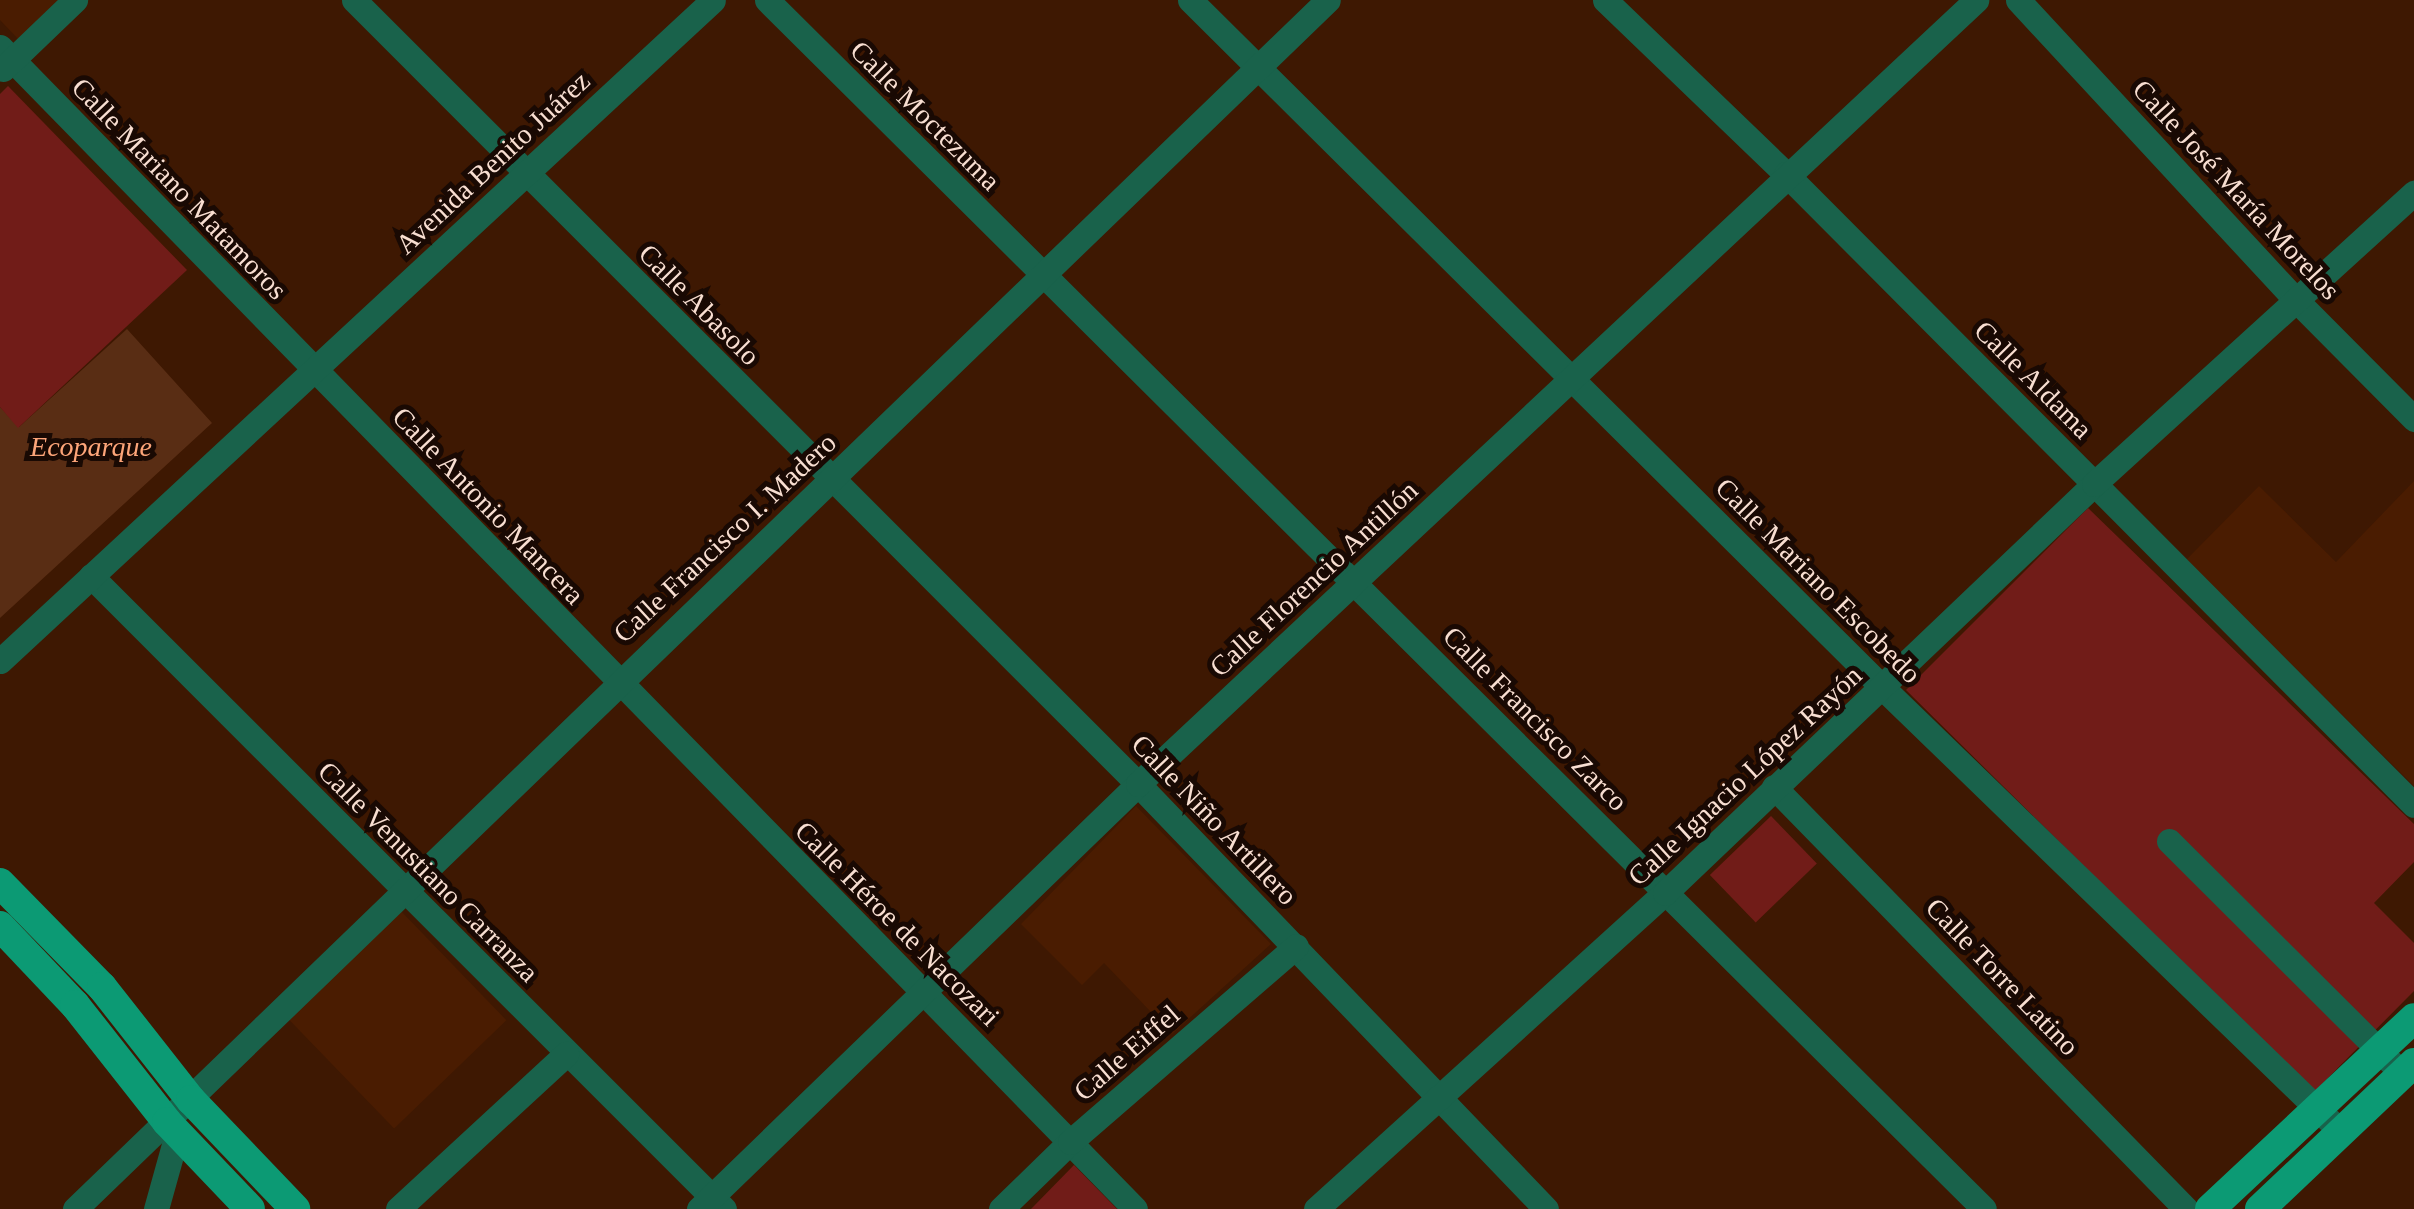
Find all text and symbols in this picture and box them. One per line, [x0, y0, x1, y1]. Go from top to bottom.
street label: Calle Moctezuma [843, 34, 1007, 198]
street label: Avenida Benito Juárez [389, 64, 597, 262]
street label: Calle Mariano Matamoros [64, 71, 294, 307]
street label: Calle José María Morelos [2125, 73, 2347, 307]
street label: Calle Abasolo [631, 237, 767, 373]
street label: Calle Aldama [1966, 313, 2100, 447]
street label: Calle Antonio Mancera [385, 400, 591, 612]
street label: Calle Francisco I. Madero [607, 426, 843, 650]
park label: Ecoparque [30, 430, 152, 464]
street label: Calle Mariano Escobedo [1708, 471, 1928, 691]
street label: Calle Florencio Antillón [1202, 473, 1426, 685]
street label: Calle Francisco Zarco [1436, 620, 1634, 818]
street label: Calle Ignacio López Rayón [1621, 659, 1869, 893]
street label: Calle Niño Artillero [1124, 727, 1304, 913]
street label: Calle Venustiano Carranza [311, 755, 545, 989]
street label: Calle Héroe de Nacozari [788, 815, 1006, 1033]
street label: Calle Torre Latino [1918, 891, 2086, 1063]
street label: Calle Eiffel [1067, 998, 1187, 1108]

